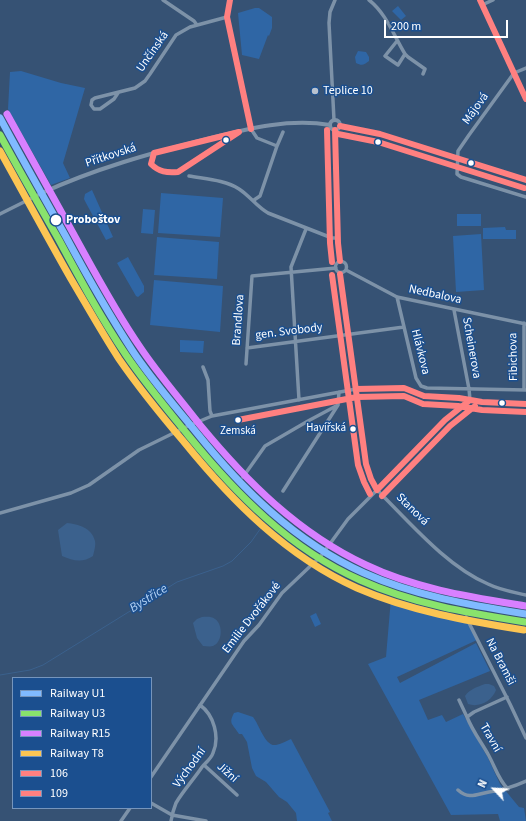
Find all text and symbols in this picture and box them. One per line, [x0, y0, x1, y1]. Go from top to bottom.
scale bar [386, 12, 510, 38]
text: 200 m [391, 18, 421, 35]
street label: Unčínská [134, 29, 172, 75]
place label: Teplice 10 [323, 84, 373, 98]
marker: Teplice 10 [310, 86, 320, 96]
street label: Májová [460, 90, 492, 128]
unlabelled marker [221, 135, 231, 145]
unlabelled marker [373, 137, 383, 147]
street label: Přítkovská [84, 141, 138, 171]
unlabelled marker [466, 158, 476, 168]
marker: Proboštov [49, 213, 63, 227]
place label: Proboštov [66, 213, 120, 227]
street label: Nedbalova [407, 282, 463, 308]
street label: Brandlova [230, 294, 248, 346]
street label: Scheinerova [459, 316, 483, 380]
street label: gen. Svobody [255, 321, 323, 343]
street label: Hlávkova [407, 328, 433, 376]
street label: Fibichova [506, 333, 522, 381]
unlabelled marker [497, 398, 507, 408]
marker: Zemská [233, 415, 243, 425]
place label: Havířská [306, 422, 346, 436]
marker: Havířská [348, 424, 358, 434]
place label: Zemská [220, 425, 256, 439]
street label: Stanová [392, 491, 432, 529]
street label: Emilie Dvořákové [220, 579, 284, 657]
water label: Bystřice [127, 581, 171, 617]
street label: Na Bramši [482, 636, 518, 688]
legend [12, 677, 152, 809]
text: Railway U1 [50, 685, 105, 702]
text: Railway U3 [50, 705, 105, 722]
street label: Travní [476, 721, 504, 755]
text: Railway R15 [50, 725, 110, 742]
text: Railway T8 [50, 745, 104, 762]
street label: Východní [171, 745, 209, 791]
street label: Jižní [214, 760, 240, 786]
text: 106 [50, 765, 68, 782]
north arrow [474, 769, 514, 809]
text: N [474, 777, 491, 790]
text: 109 [50, 785, 68, 802]

